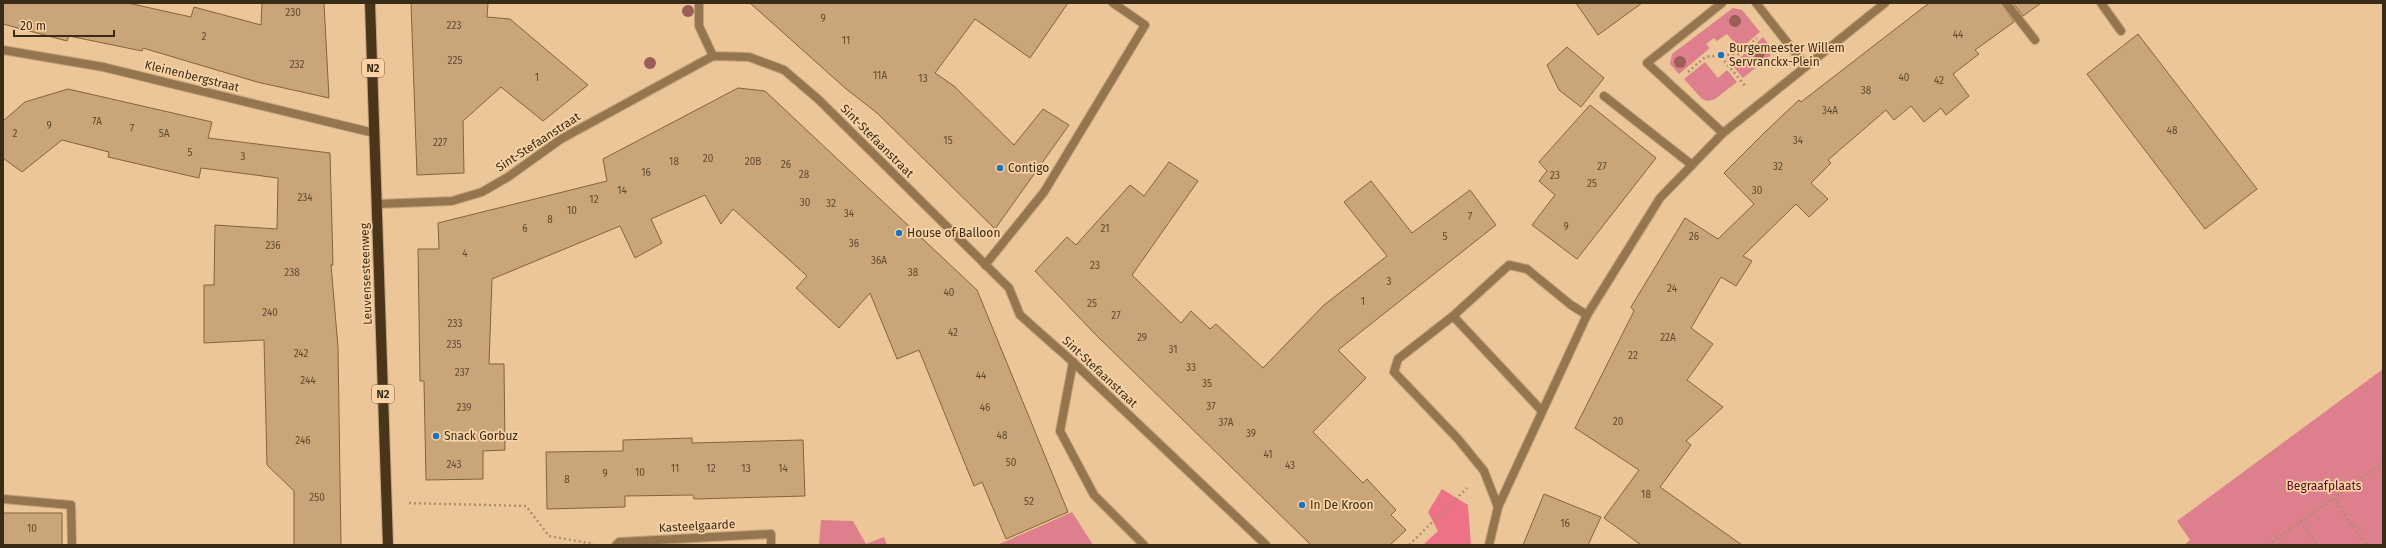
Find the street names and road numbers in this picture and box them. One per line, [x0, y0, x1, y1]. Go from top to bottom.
street label: Kleinenbergstraat [143, 57, 241, 95]
road number: N2 [362, 59, 384, 77]
street label: Sint-Stefaanstraat [838, 102, 917, 181]
street label: Sint-Stefaanstraat [493, 109, 583, 174]
street label: Leuvensesteenweg [357, 222, 375, 325]
street label: Sint-Stefaanstraat [1060, 334, 1141, 411]
road number: N2 [372, 385, 394, 403]
street label: Kasteelgaarde [658, 517, 736, 535]

